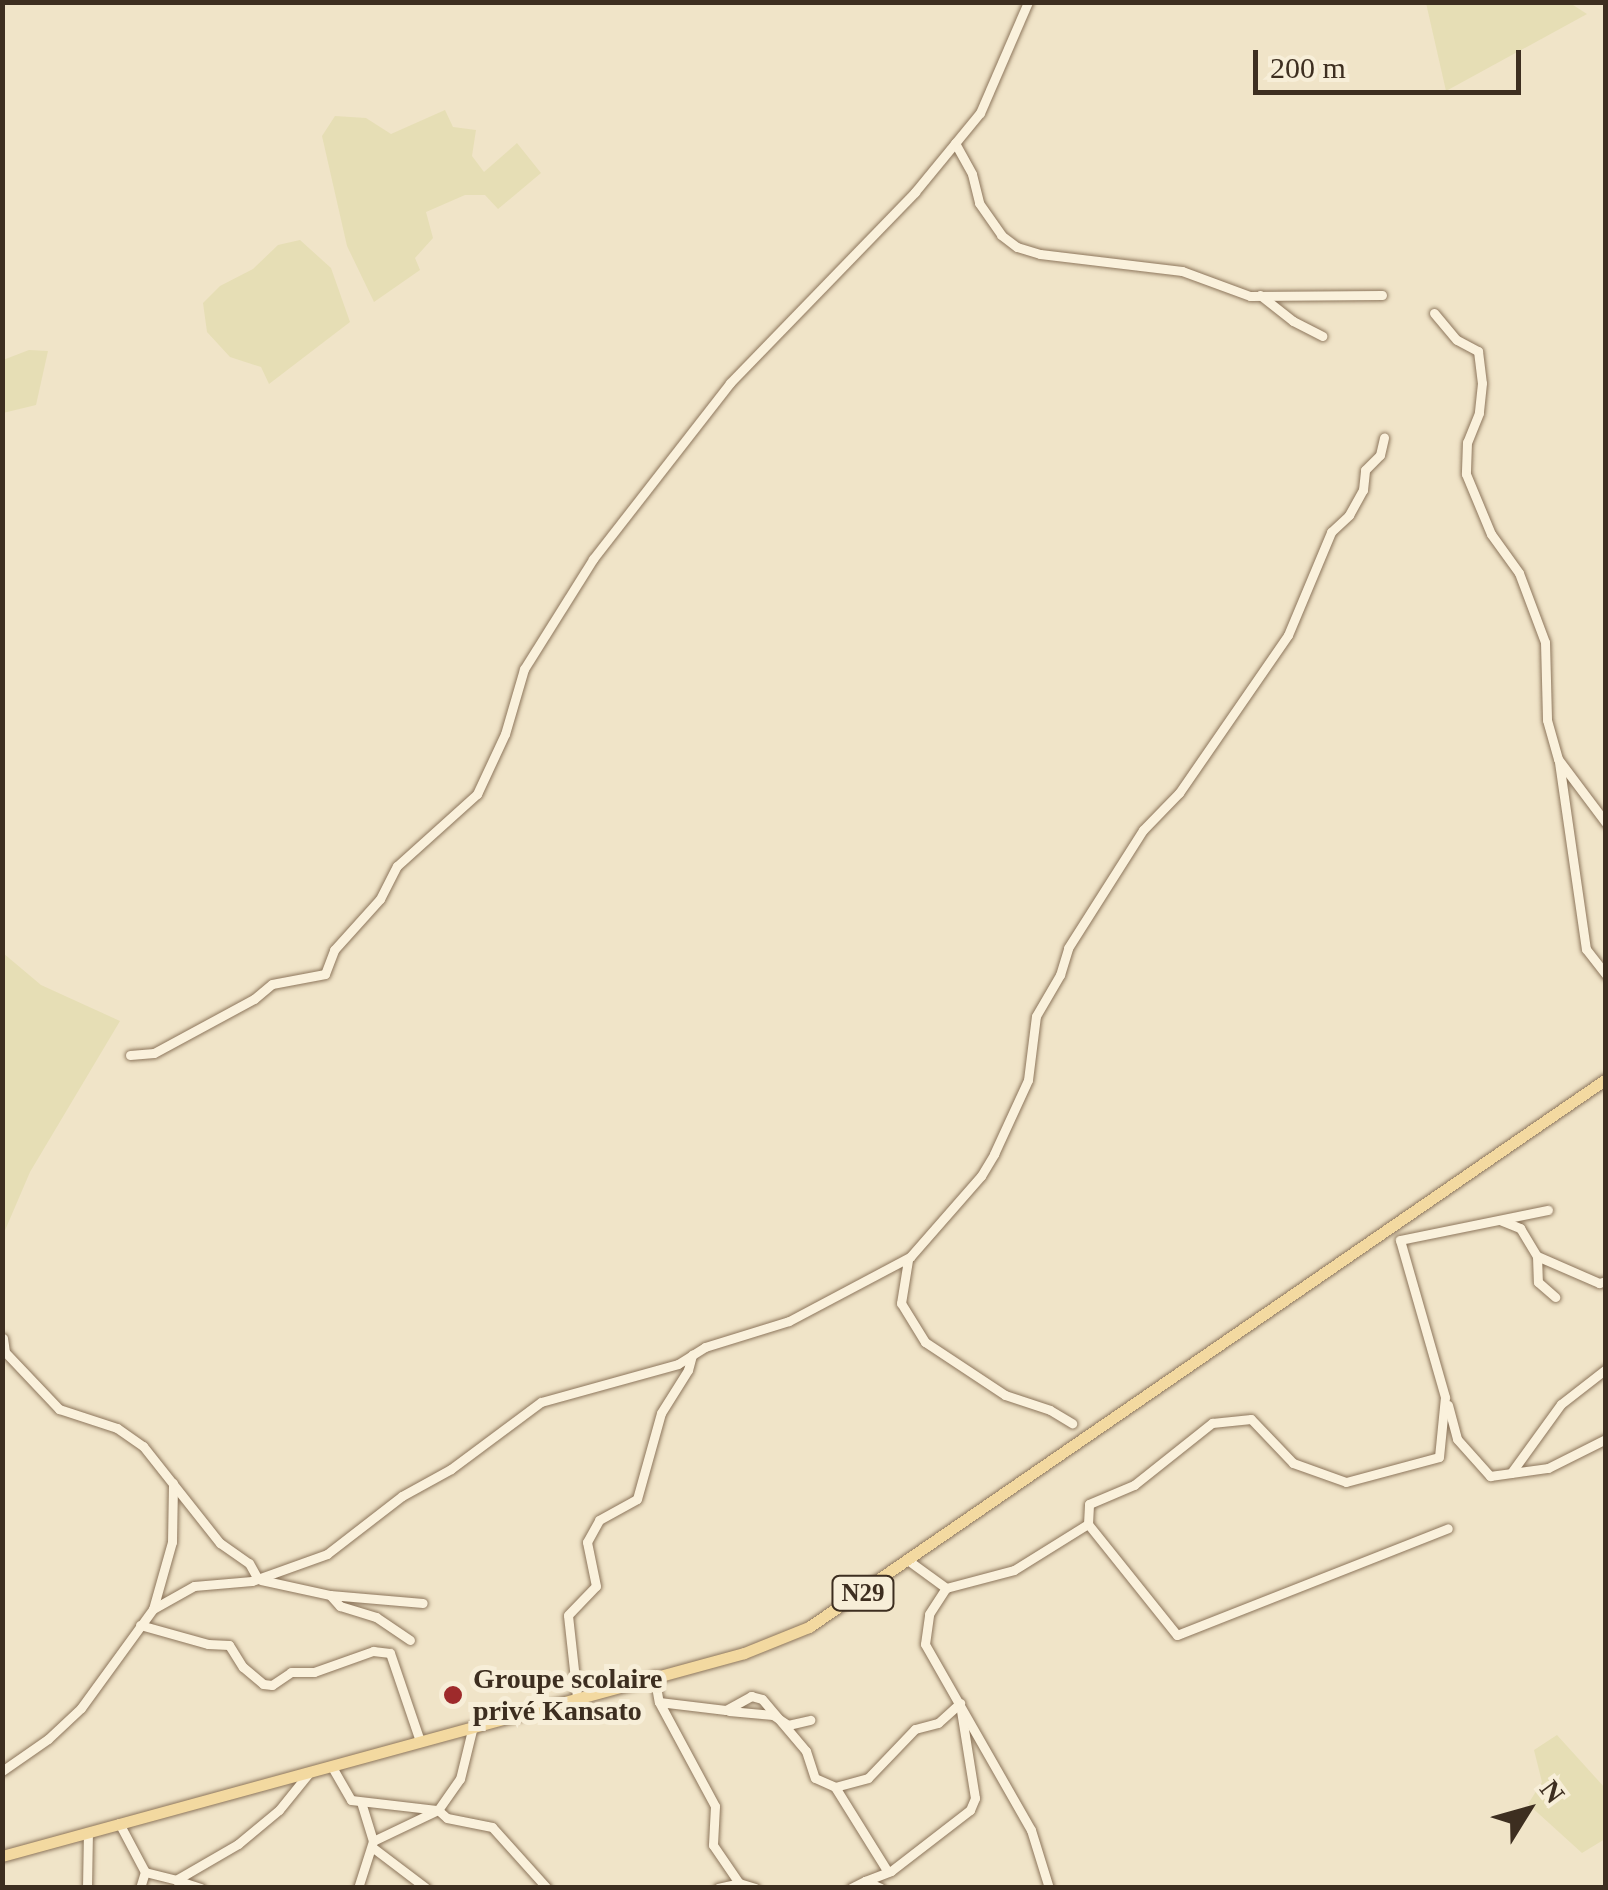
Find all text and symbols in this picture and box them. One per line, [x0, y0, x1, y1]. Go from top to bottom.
scale bar [1258, 30, 1526, 92]
text: 200 m [1270, 51, 1346, 84]
road number: N29 [830, 1573, 896, 1613]
place label: Groupe scolaire privé Kansato [473, 1662, 663, 1728]
marker: Groupe scolaire privé Kansato [442, 1684, 464, 1706]
north arrow [1478, 1760, 1578, 1860]
text: N [1534, 1774, 1571, 1809]

